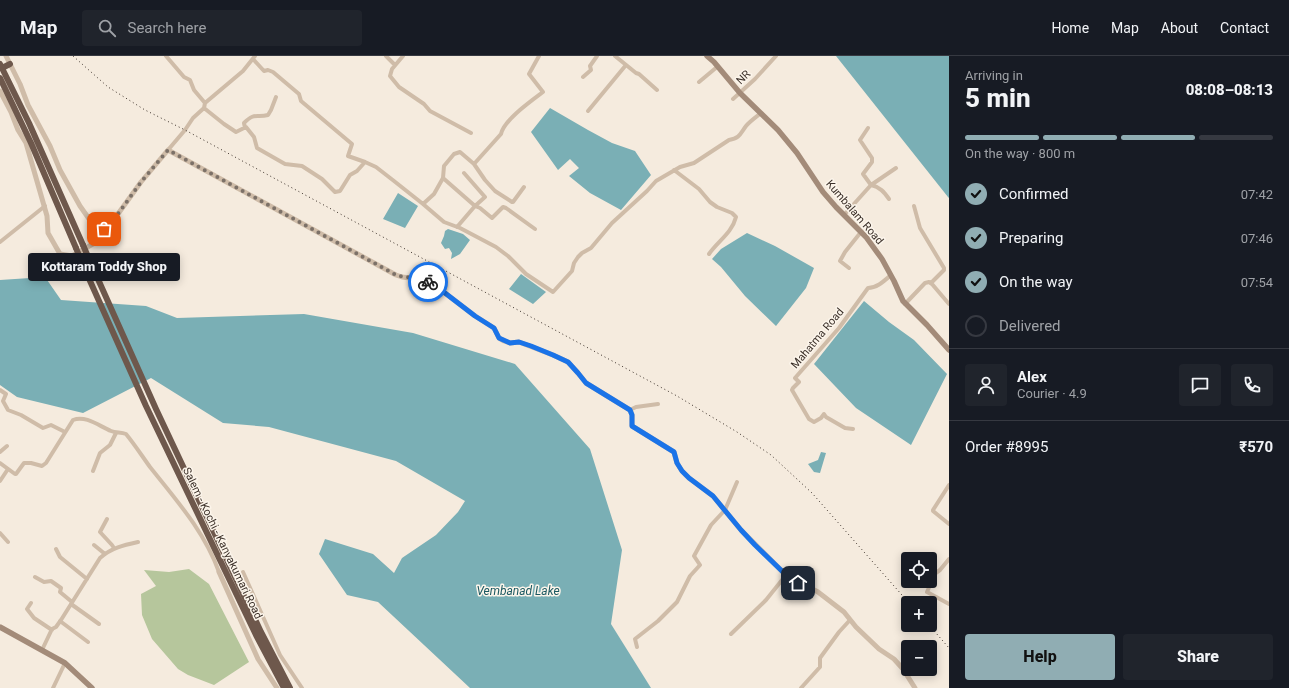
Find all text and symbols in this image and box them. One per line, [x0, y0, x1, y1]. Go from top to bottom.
search box [82, 10, 362, 46]
text: Map [20, 16, 58, 39]
icon: search [96, 17, 118, 39]
text: Search here [128, 19, 206, 37]
text: Home [1051, 20, 1089, 36]
text: Map [1111, 20, 1139, 36]
text: About [1161, 20, 1198, 36]
text: Contact [1220, 20, 1269, 36]
street label: NR [734, 67, 753, 87]
text: Arriving in [965, 68, 1023, 83]
text: 08:08–08:13 [1186, 81, 1273, 99]
text: 5 min [965, 83, 1031, 113]
text: On the way · 800 m [965, 146, 1075, 161]
street label: Kumbalam Road [823, 178, 886, 247]
icon: check [965, 183, 987, 205]
text: Confirmed [999, 185, 1069, 203]
text: 07:42 [1241, 187, 1273, 202]
pin [87, 212, 121, 246]
icon: bag [93, 218, 115, 240]
icon: check [965, 227, 987, 249]
text: Preparing [999, 229, 1063, 247]
text: 07:46 [1241, 231, 1273, 246]
callout: Kottaram Toddy Shop [28, 253, 180, 281]
text: Kottaram Toddy Shop [41, 259, 167, 274]
courier [408, 262, 448, 302]
icon: bike [417, 271, 439, 293]
icon: check [965, 271, 987, 293]
text: On the way [999, 273, 1073, 291]
text: 07:54 [1241, 275, 1273, 290]
street label: Mahatma Road [788, 305, 846, 371]
text: Delivered [999, 317, 1061, 335]
button: person [965, 364, 1007, 406]
button: chat [1179, 364, 1221, 406]
button: phone [1231, 364, 1273, 406]
text: Alex [1017, 368, 1047, 386]
text: Courier · 4.9 [1017, 386, 1087, 401]
text: Order #8995 [965, 438, 1048, 456]
text: ₹570 [1239, 438, 1273, 456]
street label: Salem - Kochi - Kanyakumari Road [180, 465, 265, 621]
map controls [901, 552, 937, 676]
button: locate [901, 552, 937, 588]
pin [781, 566, 815, 600]
icon: home [787, 572, 809, 594]
water label: Vembanad Lake [476, 584, 560, 598]
button: + [901, 596, 937, 632]
button: Help [965, 634, 1115, 680]
button: Share [1123, 634, 1273, 680]
button: − [901, 640, 937, 676]

